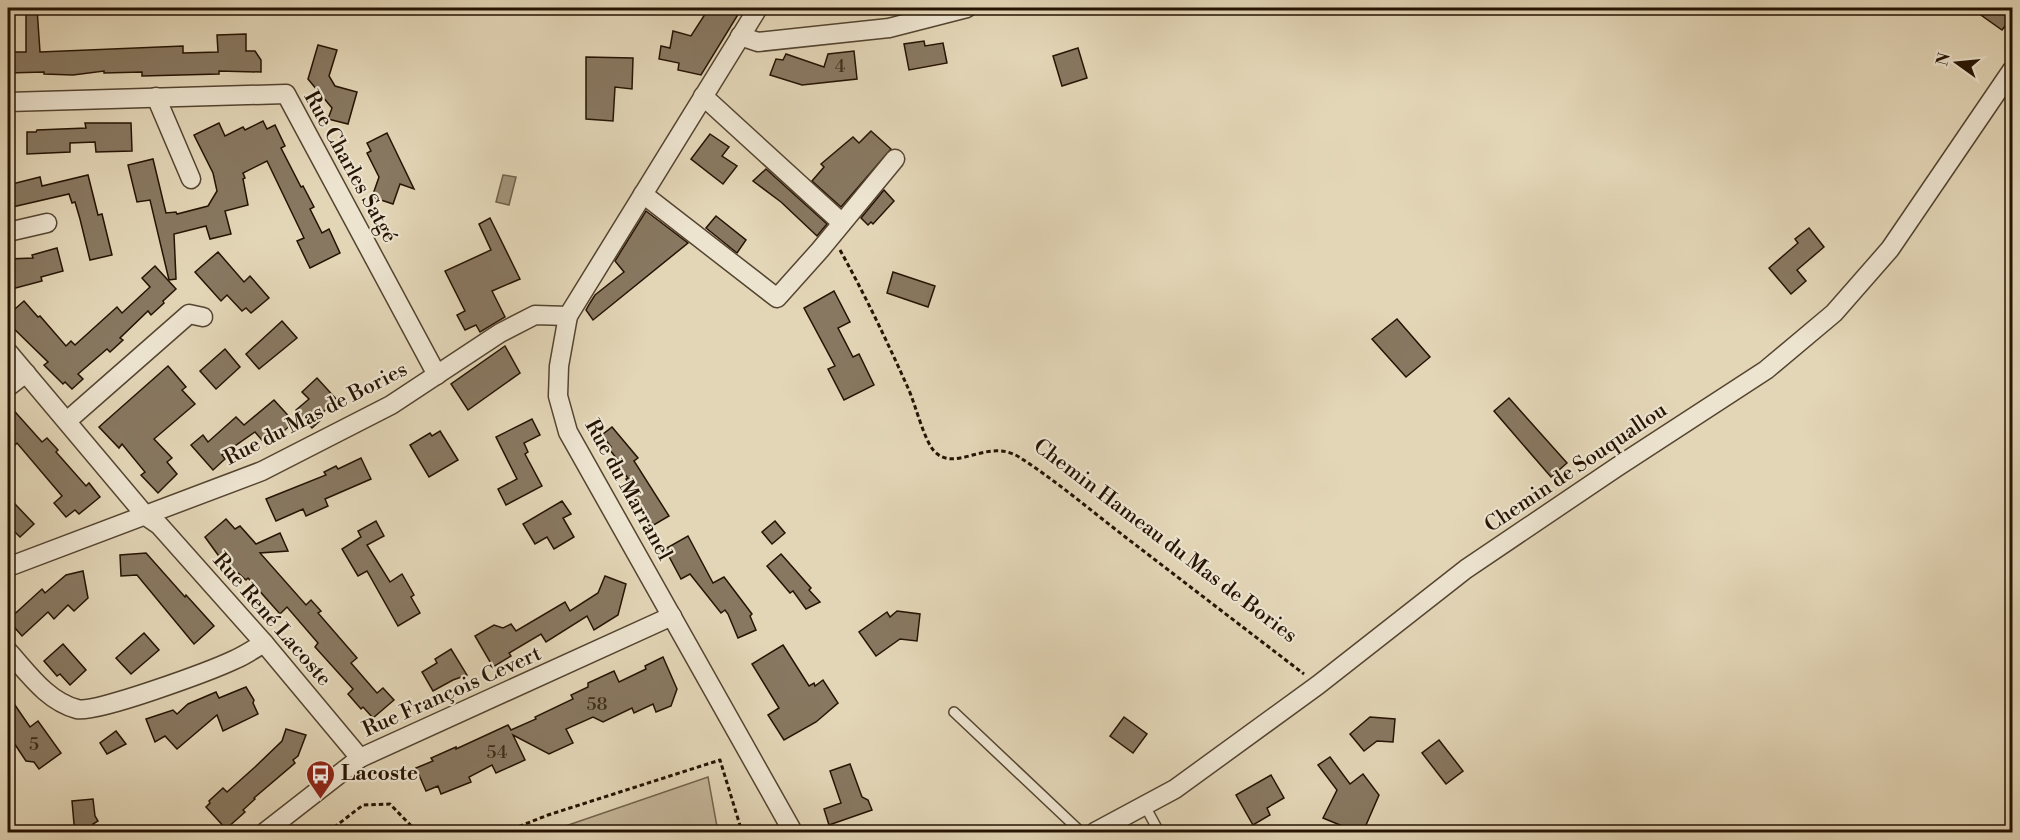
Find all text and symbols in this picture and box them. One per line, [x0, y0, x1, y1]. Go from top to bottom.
north arrow [1927, 33, 1987, 93]
text: N [1932, 50, 1955, 68]
house number: 4 [835, 55, 846, 78]
street label: Rue Charles Satgé [298, 87, 402, 247]
street label: Rue du Mas de Bories [220, 357, 412, 471]
street label: Chemin de Souquallou [1480, 397, 1672, 539]
street label: Rue du Marranel [579, 415, 677, 565]
street label: Chemin Hameau du Mas de Bories [1028, 433, 1302, 649]
street label: Rue René Lacoste [207, 548, 337, 692]
street label: Rue François Cevert [359, 641, 546, 743]
house number: 58 [587, 693, 607, 716]
house number: 5 [29, 733, 39, 756]
house number: 54 [487, 741, 508, 764]
bus stop icon: Lacoste [304, 758, 336, 800]
place label: Lacoste [341, 761, 418, 787]

